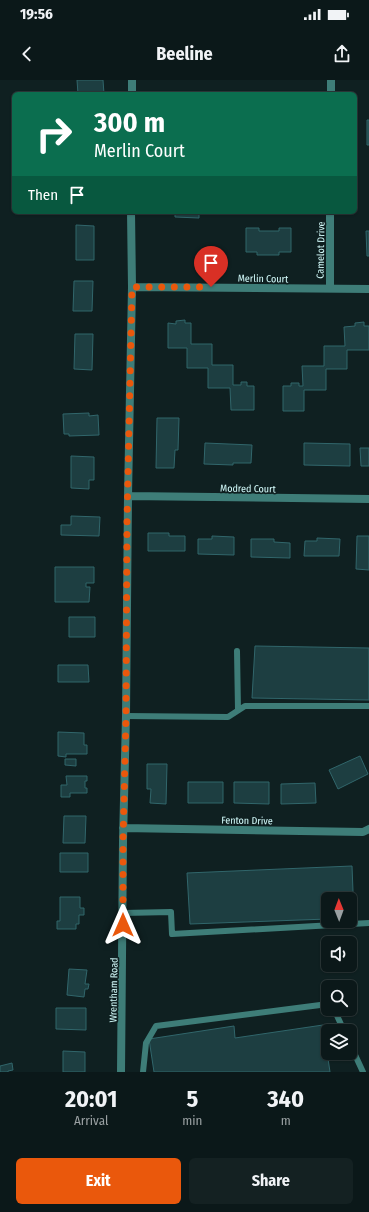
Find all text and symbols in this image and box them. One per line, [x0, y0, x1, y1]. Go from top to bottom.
text: 19:56 [20, 5, 53, 23]
icon: back [16, 43, 38, 65]
text: Beeline [156, 43, 213, 65]
icon: share [331, 43, 353, 65]
text: 300 m [94, 106, 165, 139]
icon: right [28, 108, 80, 160]
text: Merlin Court [94, 140, 185, 162]
icon: arrive [66, 184, 88, 206]
text: Then [28, 186, 58, 204]
street label: Camelot Drive [315, 221, 327, 279]
pin [194, 246, 228, 287]
icon: arrive [200, 252, 222, 274]
street label: Merlin Court [238, 273, 289, 285]
street label: Modred Court [220, 483, 277, 495]
street label: Fenton Drive [221, 815, 273, 827]
north arrow [321, 892, 357, 928]
map controls [321, 892, 357, 1060]
position arrow [102, 904, 144, 946]
button: sound [321, 936, 357, 972]
street label: Wrentham Road [107, 957, 121, 1023]
button: search [321, 980, 357, 1016]
button: layers [321, 1024, 357, 1060]
text: 20:01 [65, 1085, 117, 1113]
text: 5 [186, 1085, 198, 1113]
text: 340 [267, 1085, 304, 1113]
text: Arrival [74, 1113, 108, 1128]
text: min [182, 1113, 202, 1128]
text: m [281, 1113, 291, 1128]
button: Exit [16, 1158, 181, 1204]
button: Share [189, 1158, 353, 1204]

